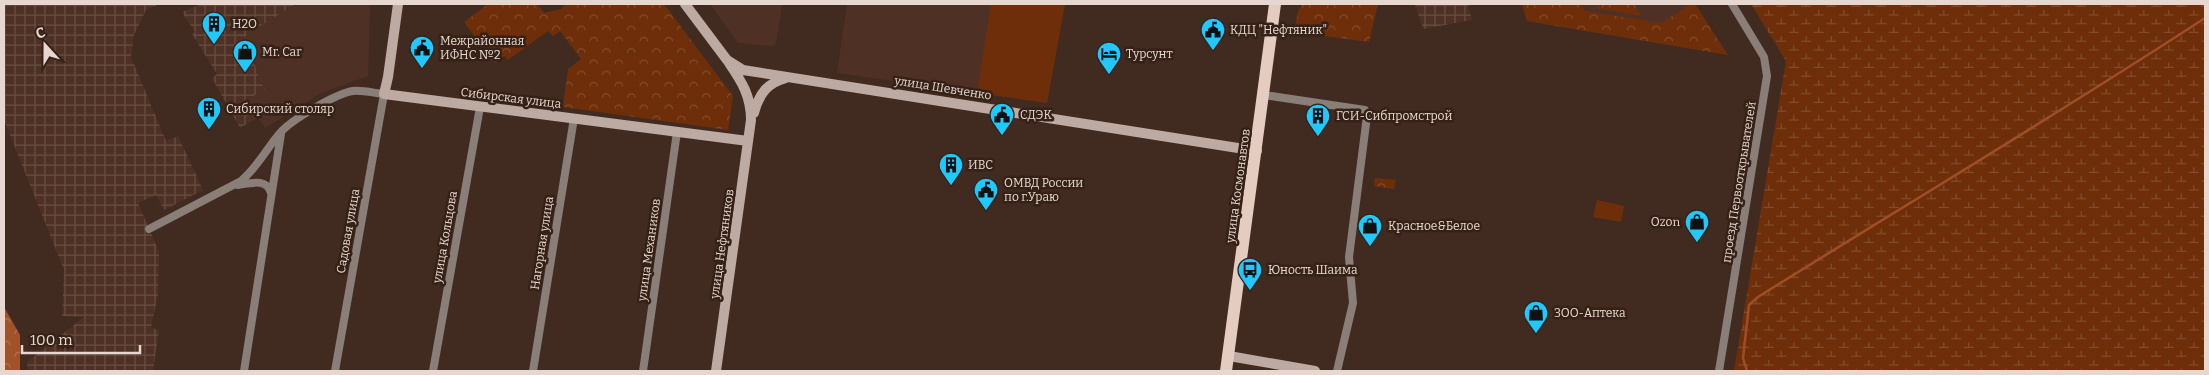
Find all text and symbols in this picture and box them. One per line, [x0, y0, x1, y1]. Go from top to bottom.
building icon: Н2О [201, 11, 227, 45]
place label: Н2О [232, 17, 257, 31]
public building icon: КДЦ "Нефтяник" [1200, 17, 1226, 51]
north arrow [20, 20, 70, 70]
place label: КДЦ "Нефтяник" [1230, 23, 1327, 37]
text: С [33, 24, 48, 43]
place label: Межрайонная ИФНС №2 [440, 34, 525, 62]
public building icon: Межрайонная ИФНС №2 [409, 35, 435, 69]
shop icon: Mr. Car [232, 39, 258, 73]
hotel icon: Турсунт [1096, 41, 1122, 75]
place label: Mr. Car [262, 45, 302, 59]
place label: Турсунт [1126, 47, 1173, 61]
street label: улица Шевченко [893, 73, 993, 103]
street label: Сибирская улица [460, 85, 562, 111]
building icon: Сибирский столяр [196, 96, 222, 130]
street label: проезд Первооткрывателей [1719, 100, 1759, 264]
place label: Сибирский столяр [226, 102, 334, 116]
public building icon: СДЭК [989, 102, 1015, 136]
building icon: ГСИ-Сибпромстрой [1305, 103, 1331, 137]
place label: СДЭК [1020, 108, 1052, 122]
place label: ГСИ-Сибпромстрой [1336, 109, 1452, 123]
street label: улица Космонавтов [1223, 128, 1253, 245]
building icon: ИВС [938, 152, 964, 186]
place label: ИВС [968, 158, 993, 172]
place label: ОМВД России по г.Ураю [1004, 176, 1083, 204]
public building icon: ОМВД России по г.Ураю [973, 177, 999, 211]
street label: Садовая улица [334, 187, 362, 275]
street label: улица Нефтяников [707, 188, 737, 301]
street label: улица Кольцова [430, 189, 460, 285]
street label: Нагорная улица [528, 195, 556, 291]
street label: улица Механиков [635, 198, 663, 303]
shop icon: Ozon [1684, 209, 1710, 243]
shop icon: Красное&Белое [1357, 213, 1383, 247]
place label: Ozon [1651, 215, 1680, 229]
place label: Красное&Белое [1388, 219, 1480, 233]
bus stop icon: Юность Шаима [1237, 257, 1263, 291]
place label: Юность Шаима [1268, 263, 1358, 277]
shop icon: ЗОО-Аптека [1523, 300, 1549, 334]
place label: ЗОО-Аптека [1554, 306, 1626, 320]
scale bar [22, 322, 140, 354]
text: 100 m [30, 331, 73, 349]

